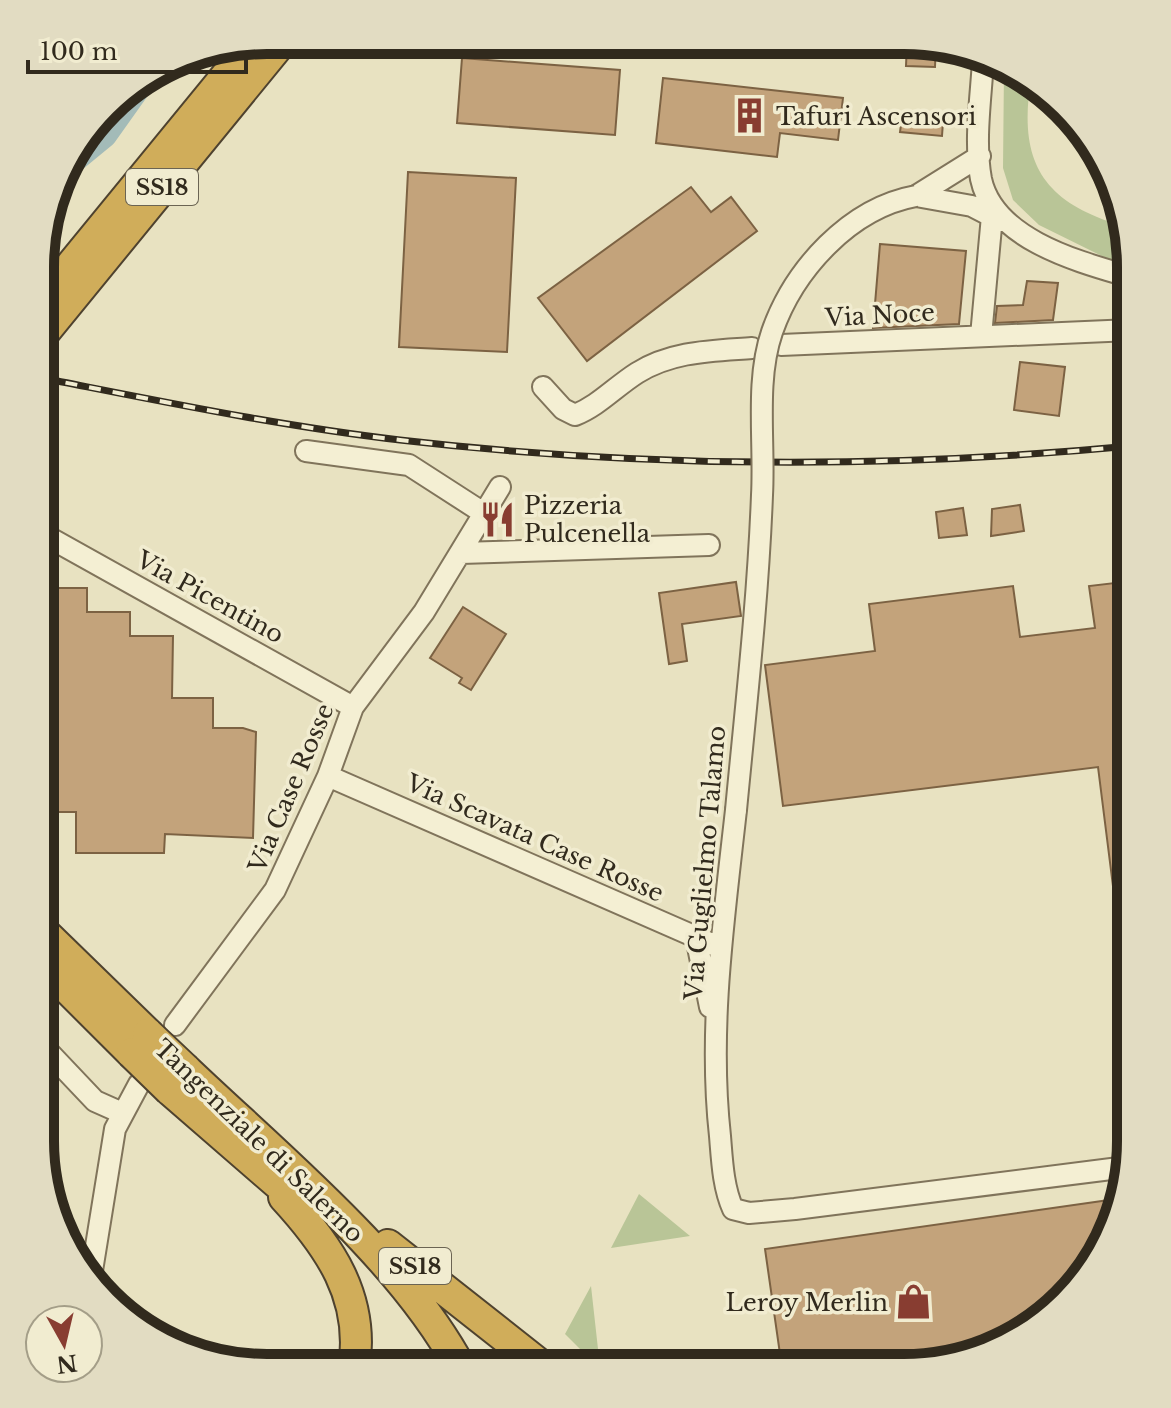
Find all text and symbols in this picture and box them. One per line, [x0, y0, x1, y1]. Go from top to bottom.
scale bar [28, 24, 246, 74]
text: 100 m [40, 37, 118, 66]
building icon: Tafuri Ascensori [731, 97, 769, 135]
place label: Tafuri Ascensori [776, 102, 976, 131]
road number: SS18 [126, 169, 198, 205]
street label: Via Noce [823, 298, 936, 332]
place label: Pizzeria Pulcenella [524, 491, 651, 548]
restaurant icon: Pizzeria Pulcenella [479, 500, 517, 538]
street label: Via Picentino [130, 544, 289, 649]
street label: Via Case Rosse [242, 699, 340, 878]
street label: Via Guglielmo Talamo [678, 724, 731, 1003]
street label: Via Scavata Case Rosse [401, 768, 668, 908]
street label: Tangenziale di Salerno [148, 1033, 370, 1249]
road number: SS18 [379, 1248, 451, 1284]
shop icon: Leroy Merlin [895, 1283, 933, 1321]
place label: Leroy Merlin [726, 1288, 888, 1317]
north arrow [24, 1304, 104, 1384]
text: N [54, 1349, 79, 1378]

